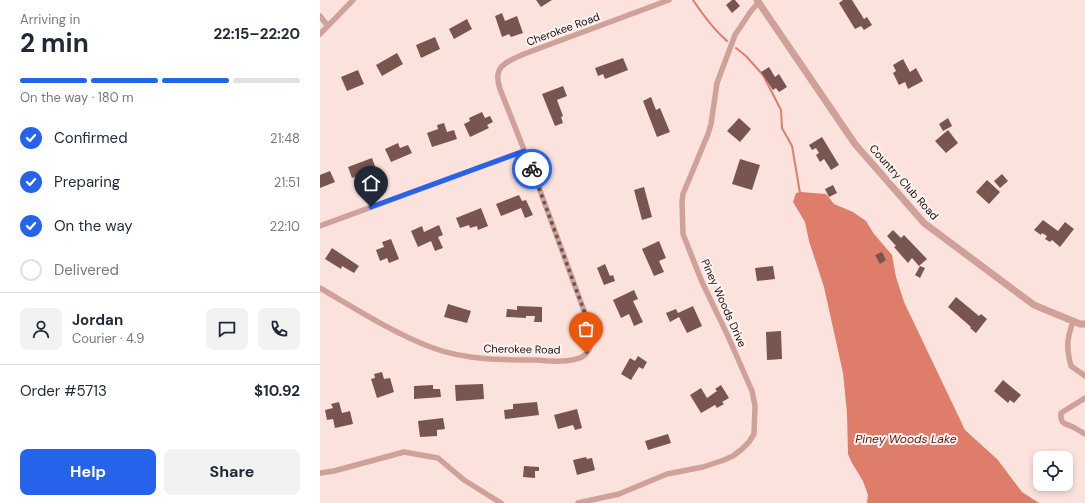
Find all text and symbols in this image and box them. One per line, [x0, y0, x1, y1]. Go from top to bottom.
street label: Cherokee Road [524, 9, 602, 49]
text: Arriving in [20, 11, 80, 28]
text: 22:15–22:20 [213, 24, 300, 44]
text: 2 min [20, 26, 89, 60]
text: On the way · 180 m [20, 89, 134, 106]
icon: check [20, 127, 42, 149]
text: Confirmed [54, 128, 128, 148]
text: 21:48 [270, 130, 300, 147]
street label: Country Club Road [867, 141, 942, 223]
courier [512, 149, 552, 189]
icon: bike [521, 158, 543, 180]
pin [354, 166, 388, 207]
icon: check [20, 171, 42, 193]
text: Preparing [54, 172, 120, 192]
icon: home [360, 172, 382, 194]
text: 21:51 [274, 174, 300, 191]
icon: check [20, 215, 42, 237]
text: On the way [54, 216, 133, 236]
text: 22:10 [269, 218, 300, 235]
street label: Piney Woods Drive [698, 257, 750, 349]
text: Delivered [54, 260, 119, 280]
button: person [20, 308, 62, 350]
button: chat [206, 308, 248, 350]
button: phone [258, 308, 300, 350]
text: Jordan [72, 310, 123, 330]
pin [569, 312, 603, 353]
icon: bag [575, 318, 597, 340]
text: Courier · 4.9 [72, 330, 144, 347]
street label: Cherokee Road [483, 341, 561, 357]
text: Order #5713 [20, 381, 107, 401]
text: $10.92 [254, 381, 300, 401]
water label: Piney Woods Lake [855, 431, 957, 447]
button: Help [20, 449, 156, 495]
button: Share [164, 449, 300, 495]
map controls [1033, 451, 1073, 491]
button: locate [1033, 451, 1073, 491]

